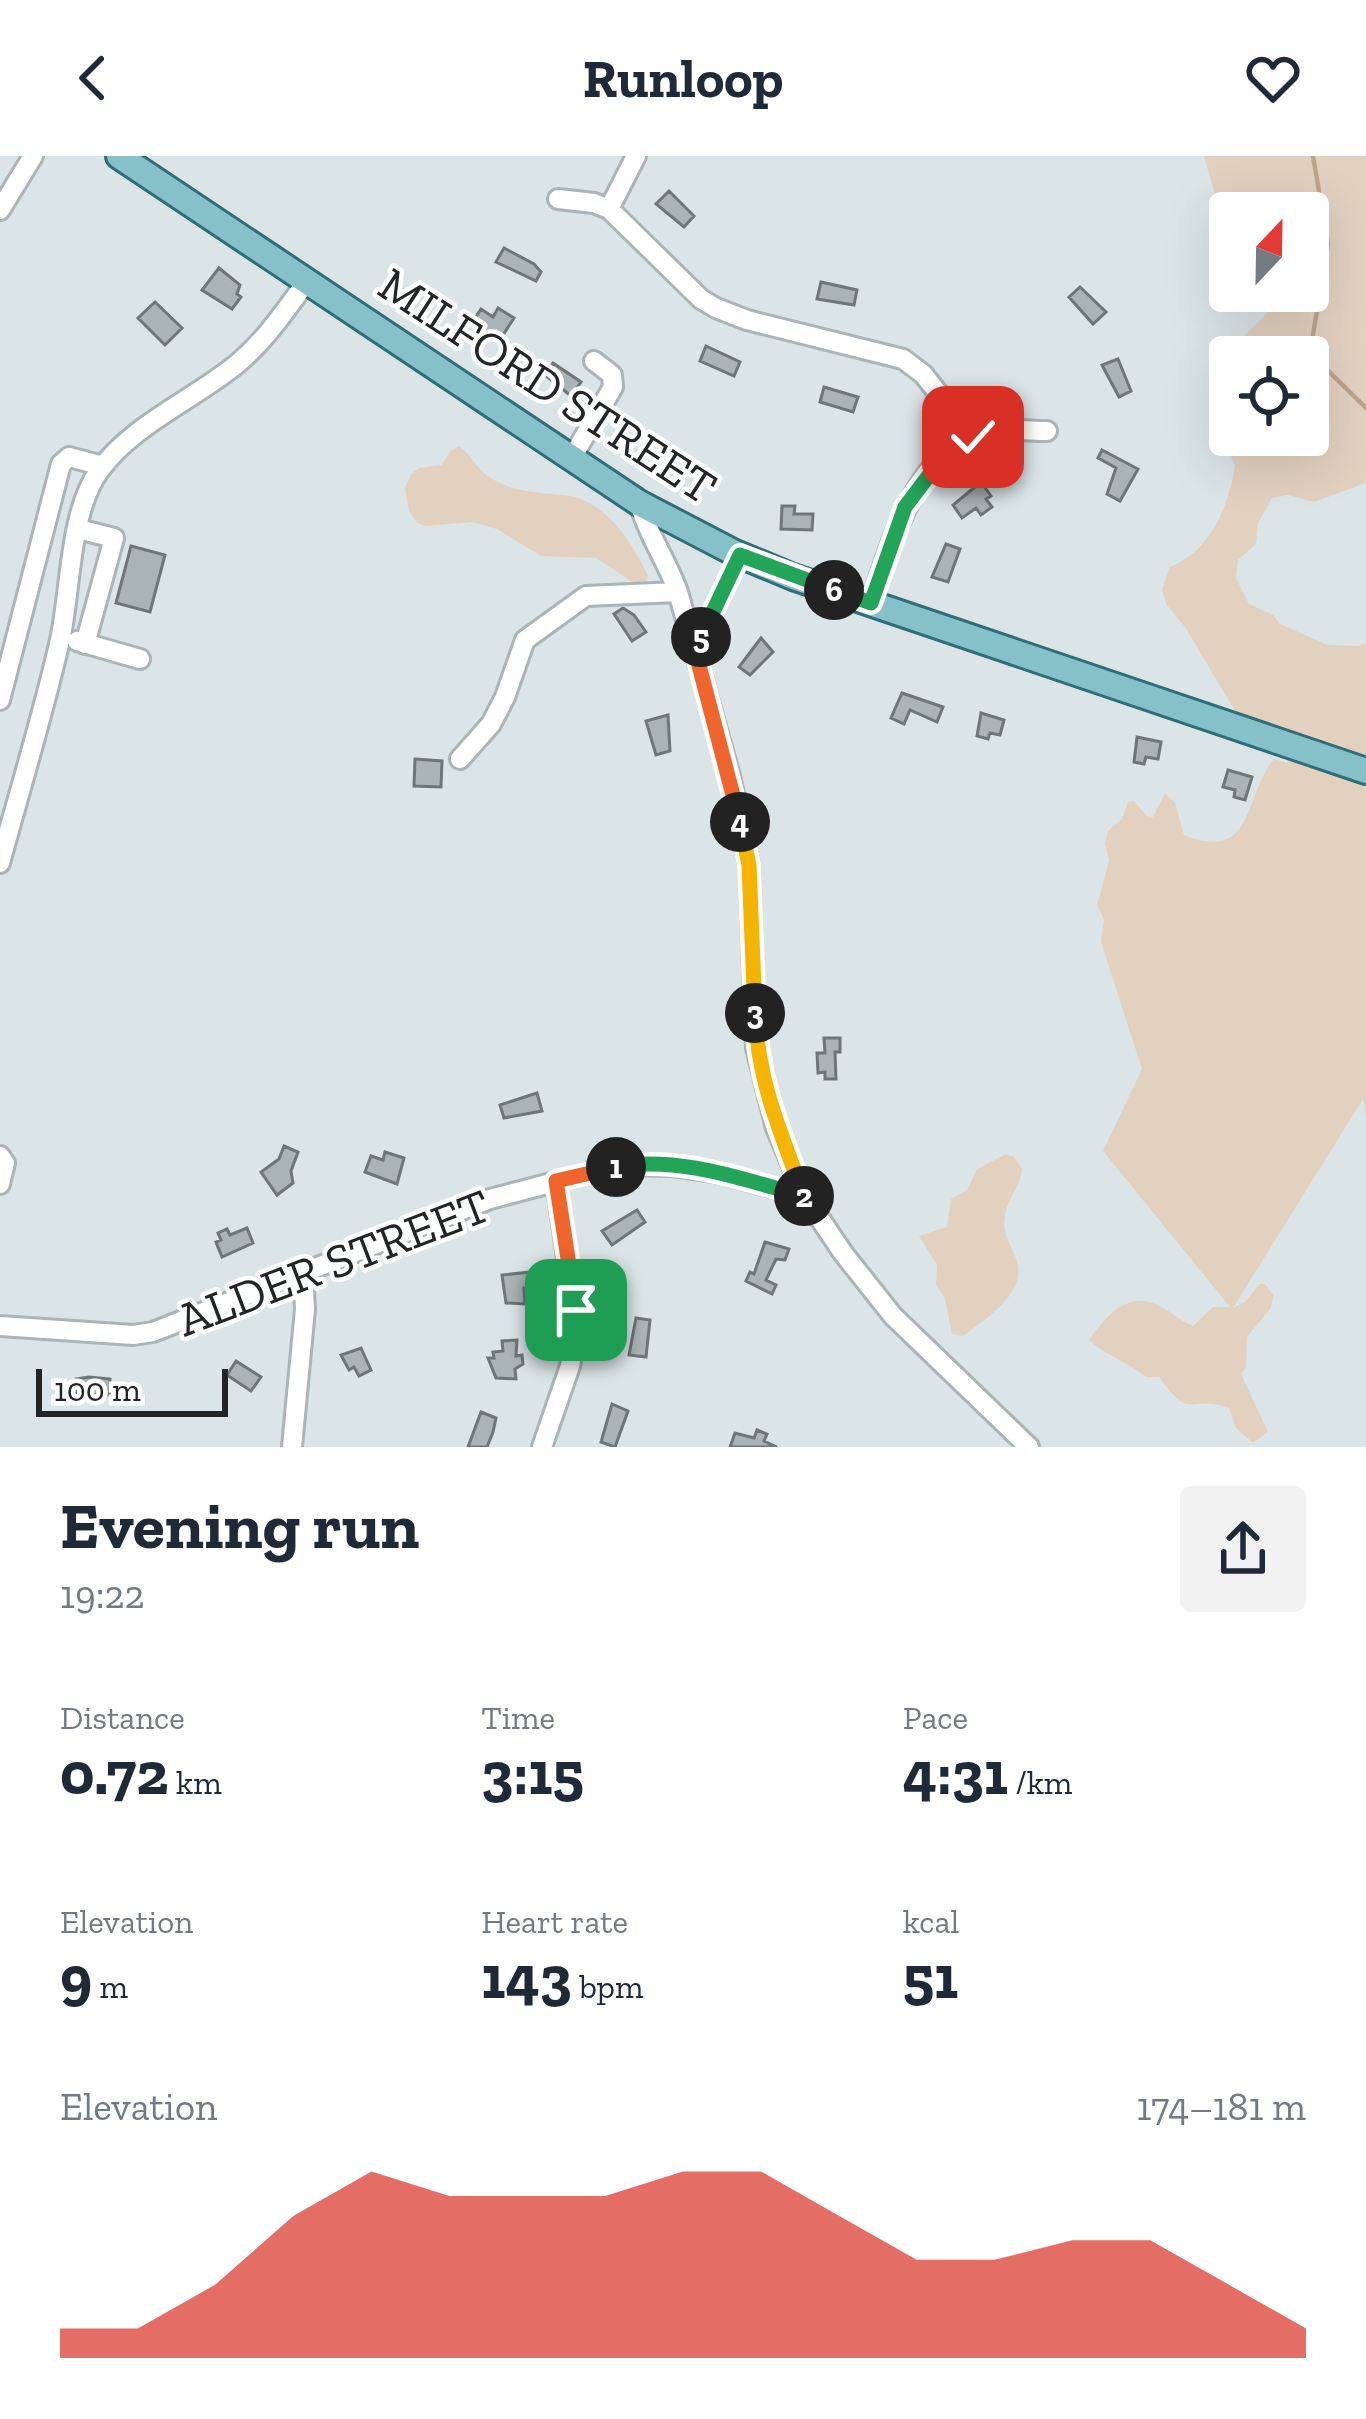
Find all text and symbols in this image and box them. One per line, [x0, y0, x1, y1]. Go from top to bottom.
icon: back [60, 45, 126, 111]
icon: heart [1240, 45, 1306, 111]
text: Runloop [583, 46, 783, 111]
north arrow [1209, 192, 1329, 312]
map controls [1209, 192, 1329, 456]
street label: MILFORD STREET [368, 255, 727, 516]
button: locate [1209, 336, 1329, 456]
pin [922, 386, 1024, 488]
icon: check [940, 404, 1006, 470]
pin: 6 [804, 560, 864, 620]
text: 6 [825, 570, 843, 609]
pin: 5 [671, 607, 731, 667]
text: 5 [692, 617, 710, 656]
pin: 4 [710, 792, 770, 852]
text: 4 [731, 802, 749, 841]
pin: 3 [725, 983, 785, 1043]
text: 3 [746, 993, 764, 1032]
pin: 1 [586, 1137, 646, 1197]
text: 1 [609, 1147, 623, 1186]
pin: 2 [774, 1166, 834, 1226]
text: 2 [795, 1176, 813, 1215]
street label: ALDER STREET [169, 1177, 498, 1348]
pin [525, 1259, 627, 1361]
icon: arrive [543, 1277, 609, 1343]
scale bar [36, 1363, 228, 1416]
text: 100 m [54, 1370, 141, 1409]
text: Evening run [60, 1486, 419, 1565]
button: share [1180, 1486, 1306, 1612]
text: 19:22 [60, 1571, 145, 1618]
text: Distance [60, 1698, 185, 1737]
text: Time [481, 1698, 555, 1737]
text: Pace [903, 1698, 968, 1737]
text: 0.72 [60, 1737, 169, 1809]
text: 3:15 [481, 1737, 584, 1809]
text: 4:31 [903, 1737, 1008, 1809]
text: km [169, 1763, 222, 1802]
text: /km [1008, 1763, 1072, 1802]
text: Elevation [60, 1902, 193, 1941]
text: Heart rate [481, 1902, 628, 1941]
text: kcal [903, 1902, 959, 1941]
text: 9 [60, 1941, 92, 2013]
text: 143 [481, 1941, 572, 2013]
text: 51 [903, 1941, 958, 2013]
text: m [92, 1967, 128, 2006]
text: bpm [572, 1967, 644, 2006]
text: Elevation [60, 2083, 217, 2130]
text: 174–181 m [1137, 2083, 1306, 2130]

